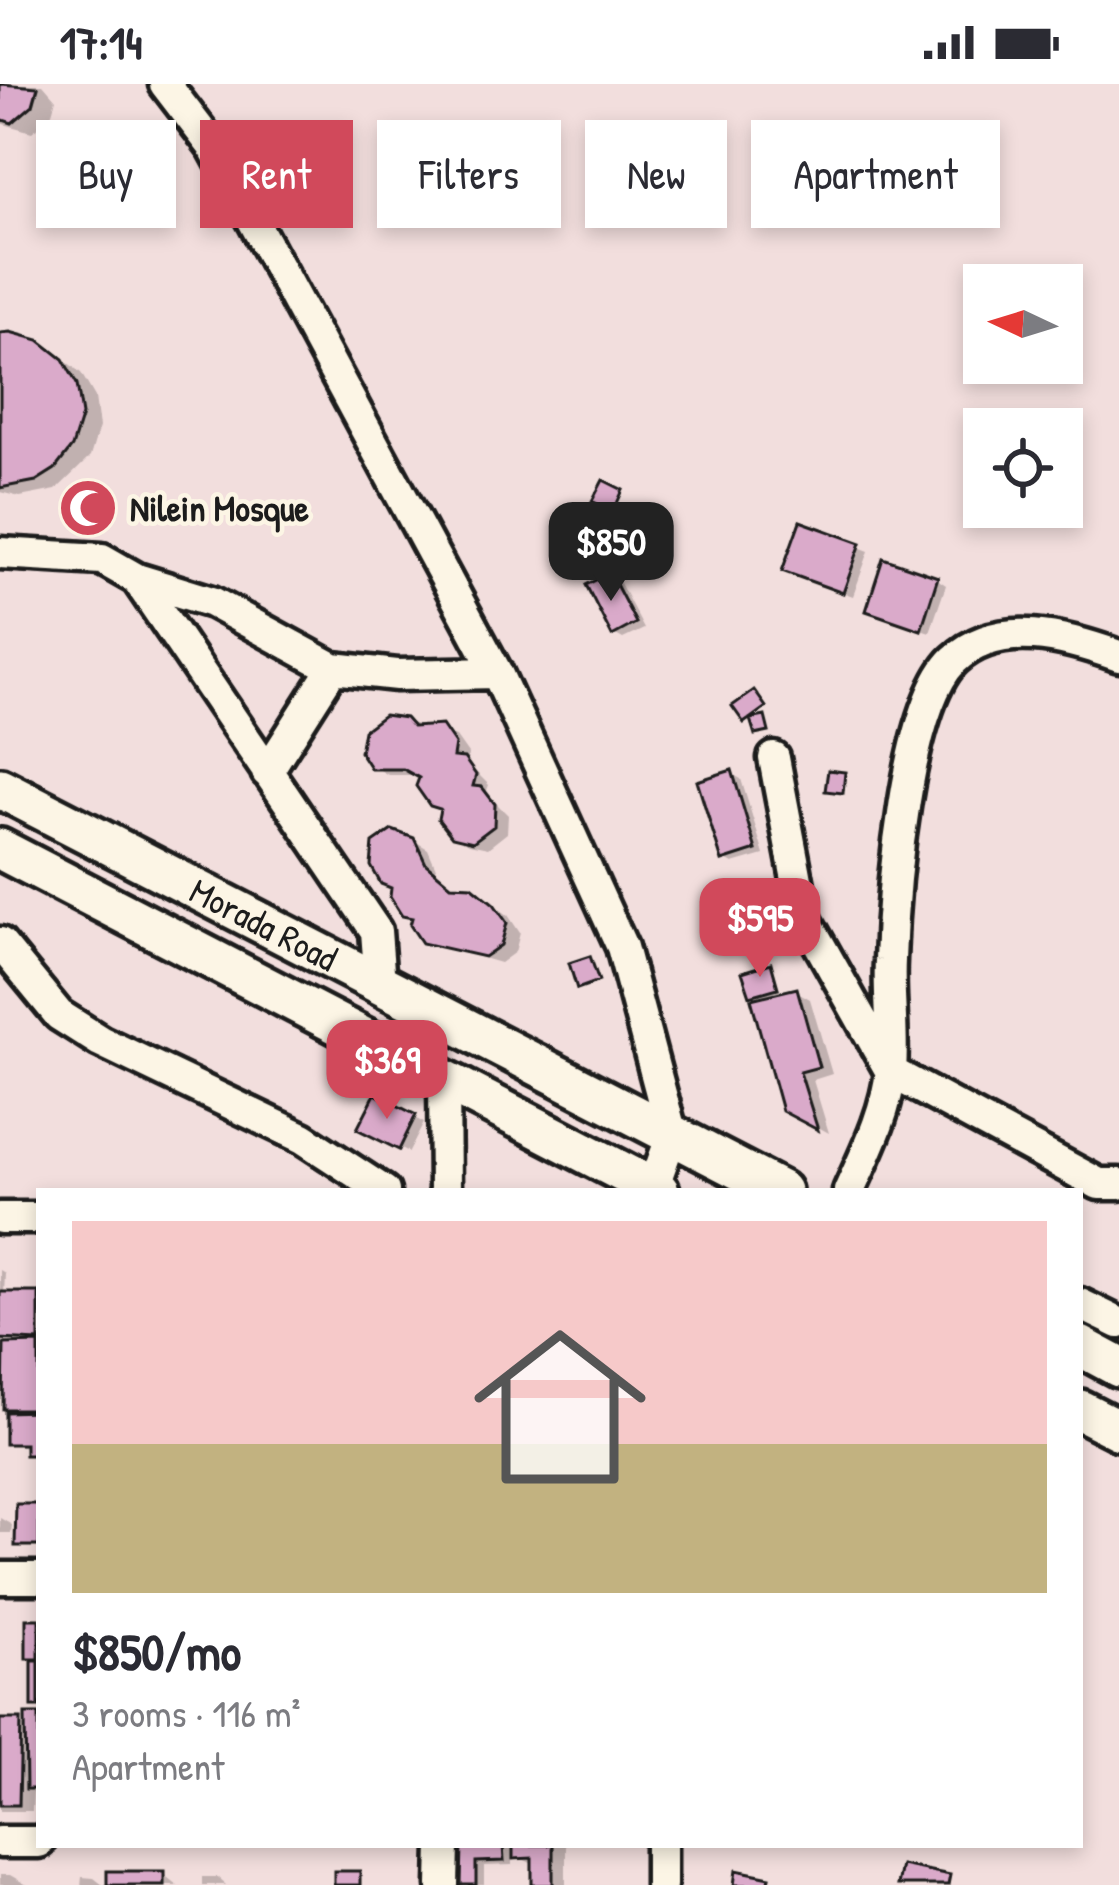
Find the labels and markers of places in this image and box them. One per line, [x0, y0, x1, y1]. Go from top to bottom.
mosque icon: Nilein Mosque [57, 477, 119, 539]
place label: Nilein Mosque [130, 483, 310, 533]
pin: $850 [540, 502, 682, 604]
pin: $595 [689, 878, 831, 980]
pin: $369 [316, 1020, 458, 1122]

